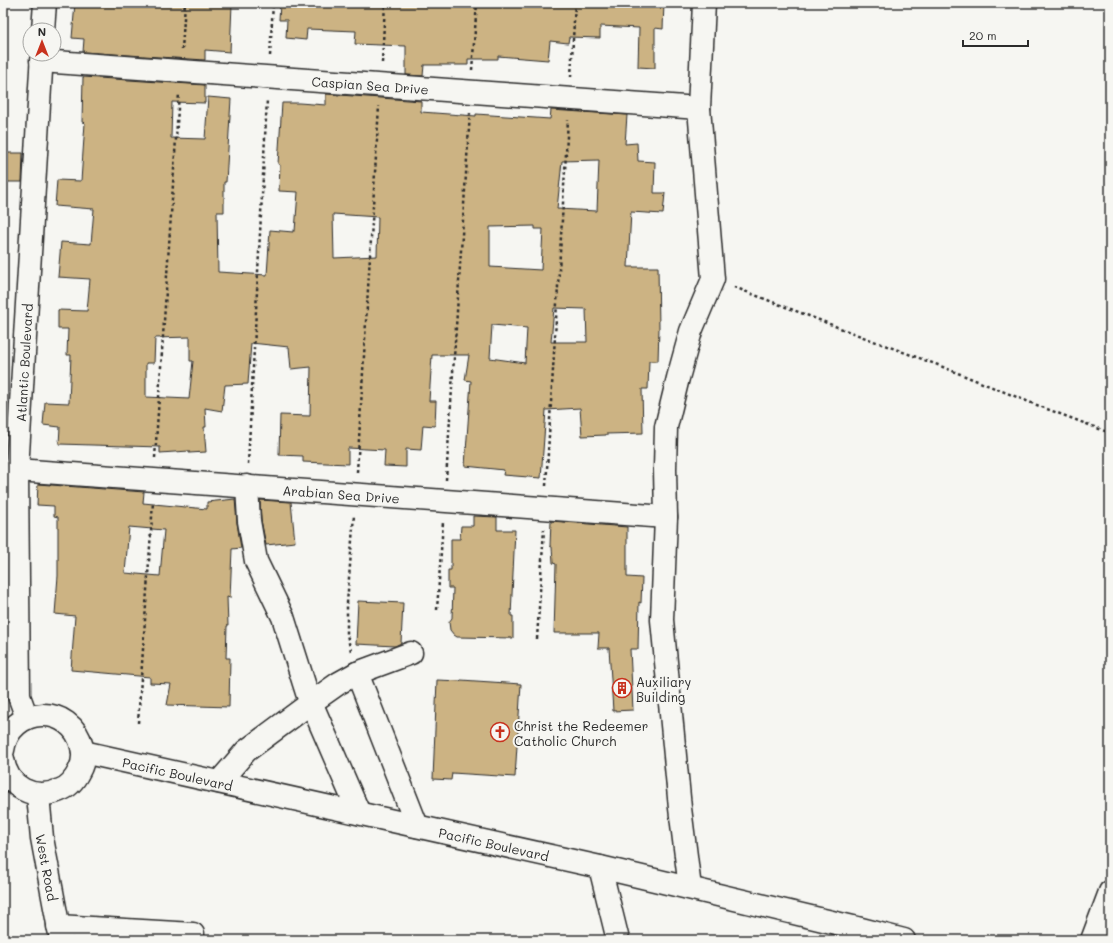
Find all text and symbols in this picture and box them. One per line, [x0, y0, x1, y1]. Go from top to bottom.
north arrow [22, 22, 62, 62]
scale bar [963, 22, 1028, 48]
text: N [38, 24, 46, 39]
text: 20 m [969, 27, 997, 43]
street label: Caspian Sea Drive [311, 72, 429, 97]
street label: Atlantic Boulevard [11, 303, 36, 422]
street label: Arabian Sea Drive [282, 481, 400, 506]
place label: Auxiliary Building [636, 673, 692, 705]
building icon: Auxiliary Building [611, 677, 633, 699]
place label: Christ the Redeemer Catholic Church [514, 717, 648, 749]
church icon: Christ the Redeemer Catholic Church [489, 721, 511, 743]
street label: Pacific Boulevard [121, 753, 234, 794]
street label: Pacific Boulevard [437, 823, 551, 864]
street label: West Road [33, 832, 62, 902]

